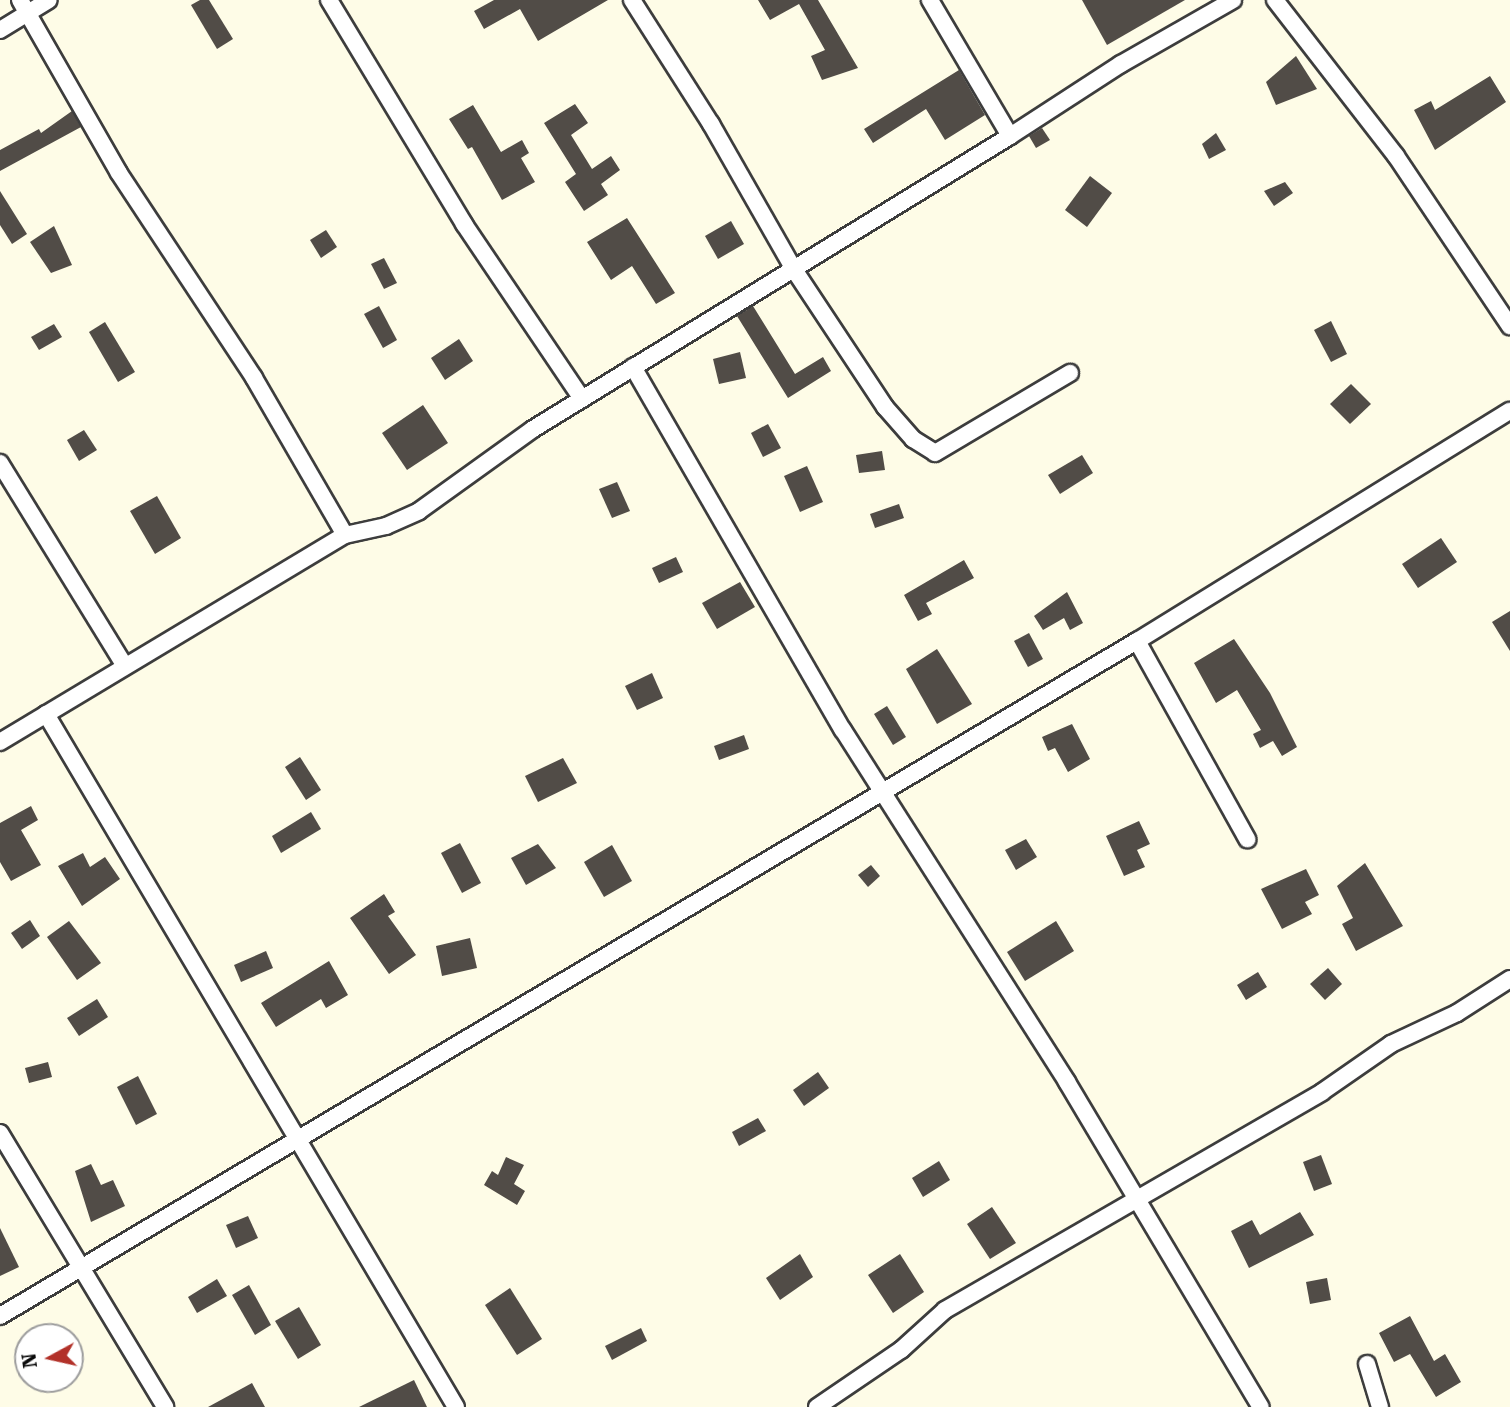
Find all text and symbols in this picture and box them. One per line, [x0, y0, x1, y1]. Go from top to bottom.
north arrow [14, 1323, 84, 1393]
text: N [17, 1352, 42, 1370]

